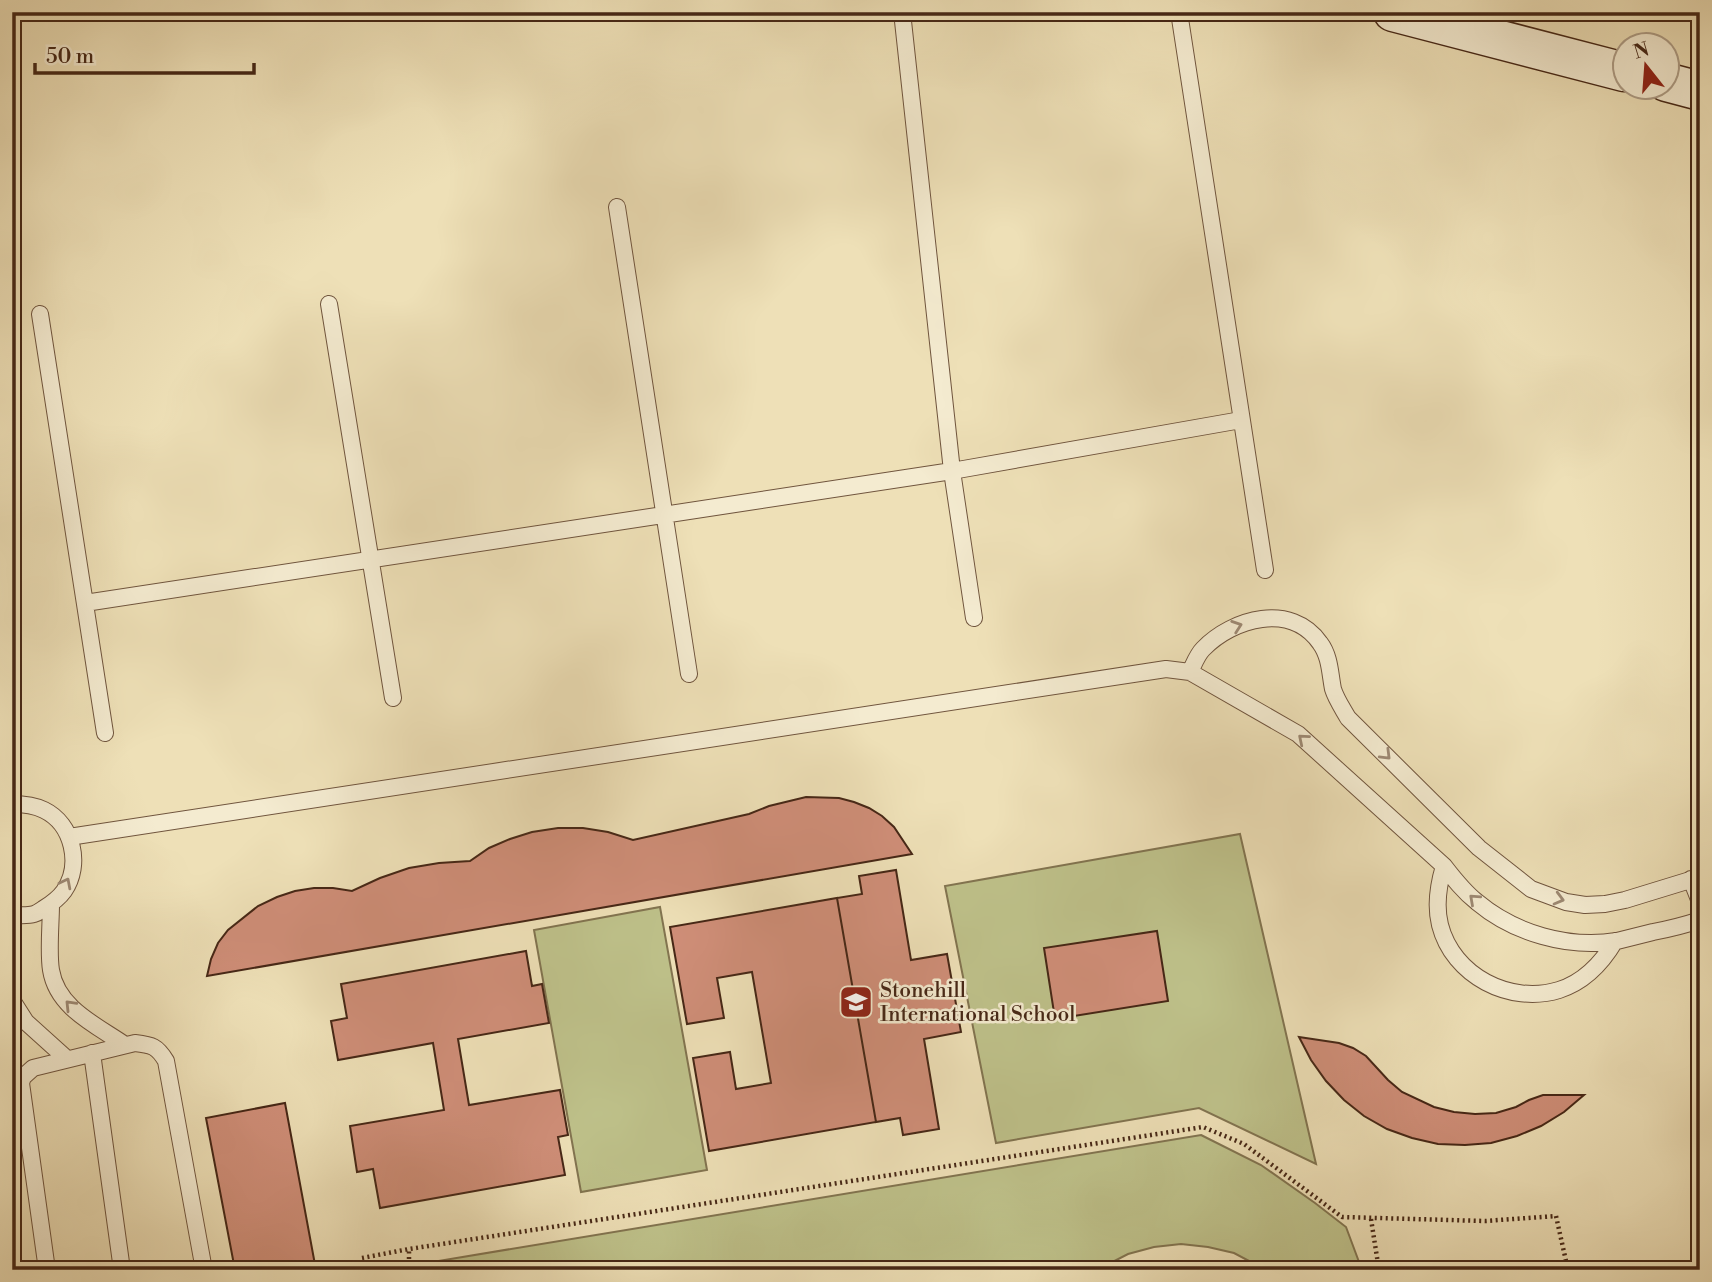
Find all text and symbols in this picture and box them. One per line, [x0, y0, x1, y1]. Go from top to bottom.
scale bar [35, 32, 254, 76]
north arrow [1610, 32, 1680, 102]
text: N [1631, 37, 1652, 64]
text: 50 m [46, 44, 94, 70]
one-way arrow [1230, 620, 1242, 634]
one-way arrow [1298, 735, 1311, 747]
one-way arrow [1378, 747, 1391, 760]
one-way arrow [58, 878, 72, 890]
one-way arrow [1553, 891, 1565, 906]
one-way arrow [1469, 894, 1482, 907]
place label: Stonehill International School [880, 978, 1076, 1028]
school or university icon: Stonehill International School [837, 983, 875, 1021]
one-way arrow [65, 1000, 78, 1013]

